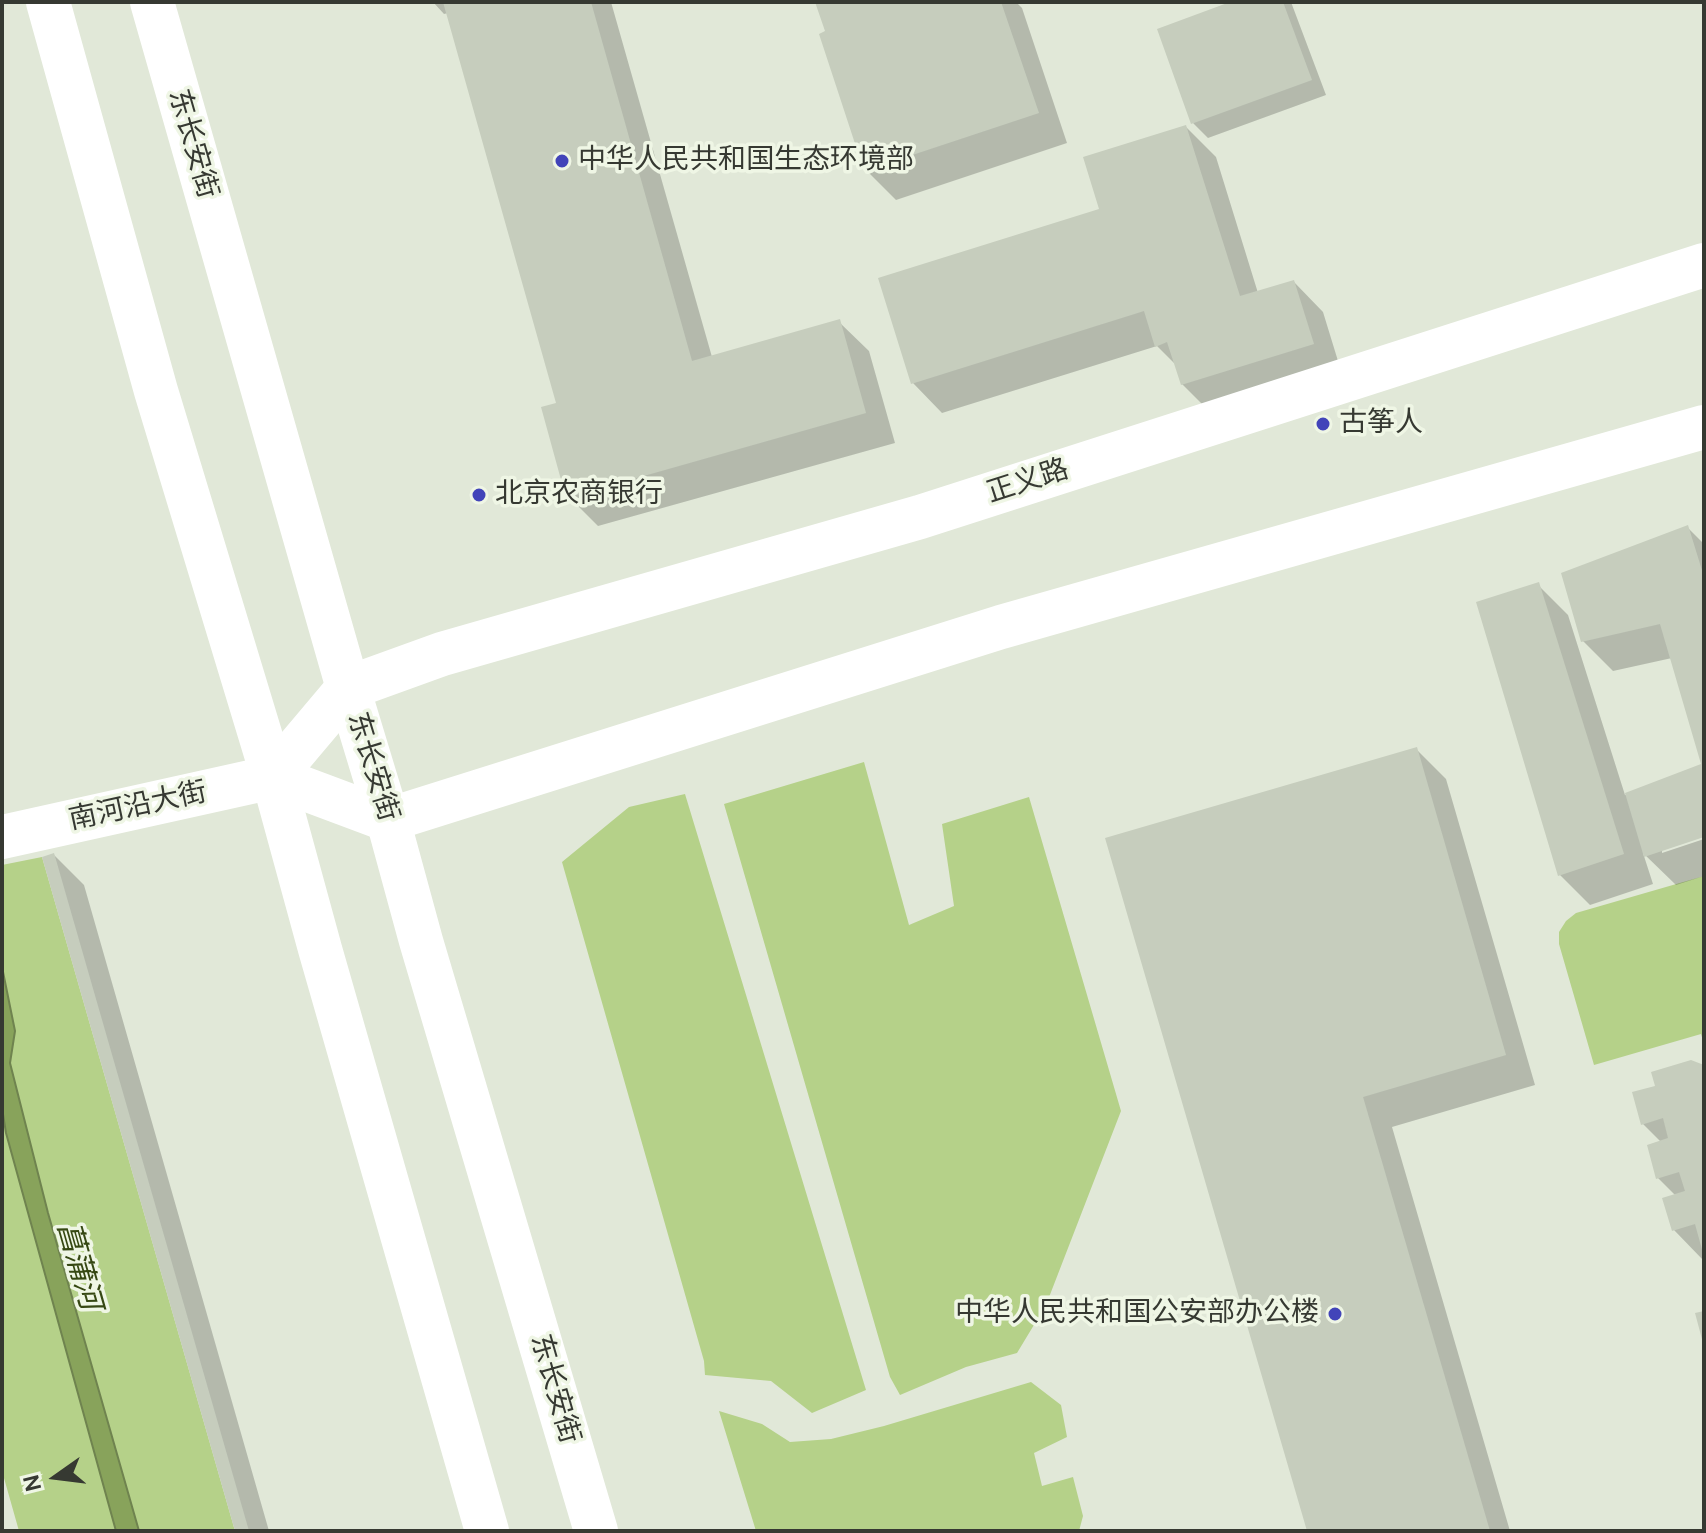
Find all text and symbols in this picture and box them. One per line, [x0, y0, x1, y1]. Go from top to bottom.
street label: 东长安街 [160, 86, 224, 202]
place label: 中华人民共和国生态环境部 [578, 144, 914, 178]
marker: 中华人民共和国生态环境部 [553, 152, 571, 170]
place label: 古筝人 [1339, 407, 1423, 441]
marker: 古筝人 [1314, 415, 1332, 433]
street label: 正义路 [983, 453, 1073, 511]
place label: 北京农商银行 [495, 478, 663, 512]
marker: 北京农商银行 [470, 486, 488, 504]
street label: 东长安街 [340, 709, 404, 825]
street label: 南河沿大街 [66, 776, 210, 838]
water label: 菖蒲河 [48, 1218, 108, 1314]
place label: 中华人民共和国公安部办公楼 [955, 1297, 1319, 1331]
marker: 中华人民共和国公安部办公楼 [1326, 1305, 1344, 1323]
street label: 东长安街 [522, 1331, 586, 1447]
north arrow [16, 1437, 96, 1517]
text: N [16, 1472, 48, 1494]

